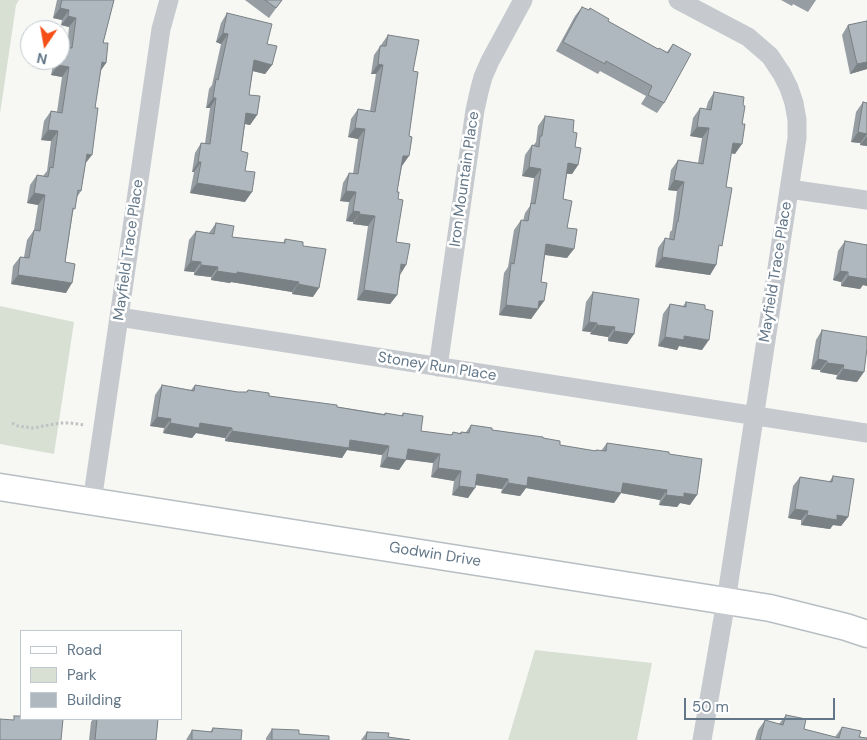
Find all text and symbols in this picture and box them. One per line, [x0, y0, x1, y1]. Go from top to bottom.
north arrow [20, 20, 70, 70]
text: N [35, 49, 49, 69]
street label: Iron Mountain Place [447, 110, 483, 248]
street label: Mayfield Trace Place [110, 178, 148, 322]
street label: Mayfield Trace Place [756, 200, 796, 344]
street label: Stoney Run Place [376, 349, 498, 385]
street label: Godwin Drive [388, 539, 482, 571]
legend [20, 630, 182, 720]
text: Road [67, 640, 102, 660]
text: Park [67, 665, 97, 685]
scale bar [687, 688, 838, 720]
text: Building [67, 690, 122, 710]
text: 50 m [692, 697, 729, 717]

